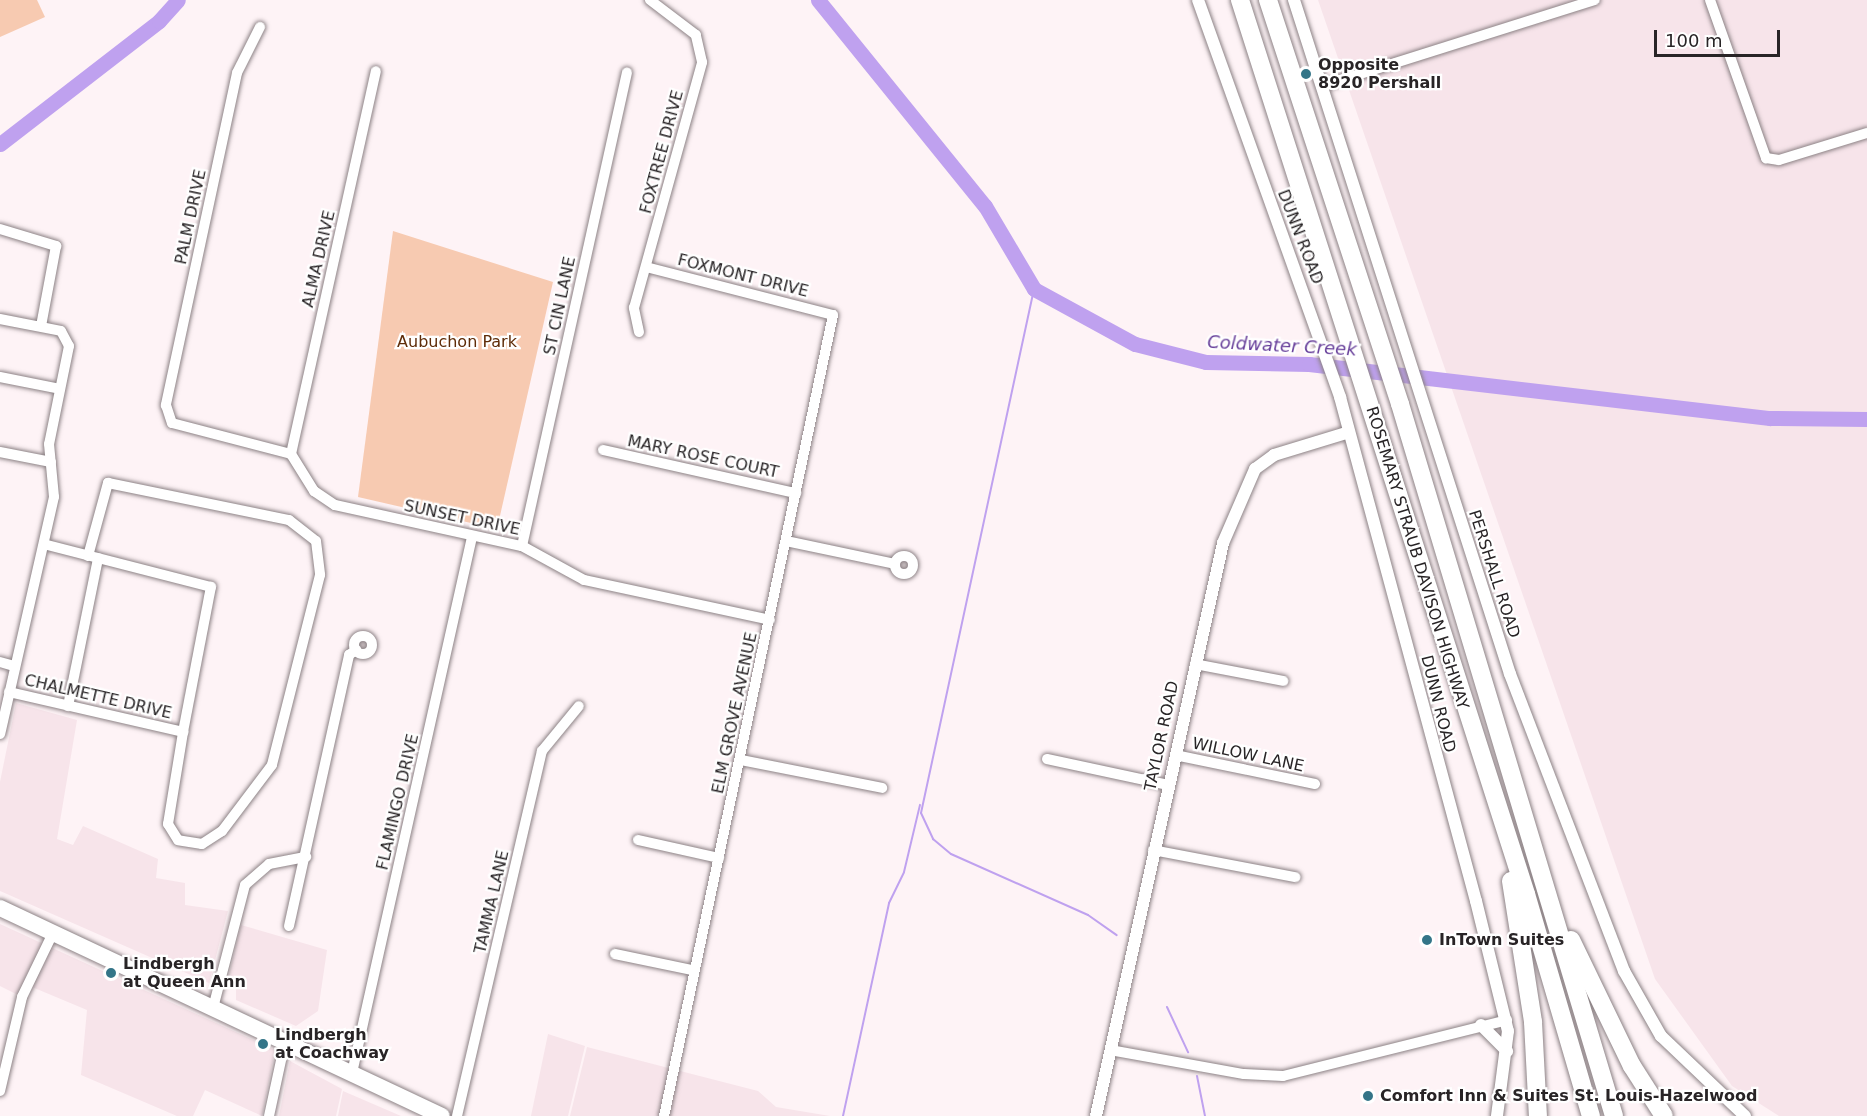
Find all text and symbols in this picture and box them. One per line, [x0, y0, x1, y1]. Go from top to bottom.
scale bar [1657, 18, 1783, 56]
text: 100 m [1665, 30, 1723, 51]
place label: Opposite 8920 Pershall [1318, 55, 1441, 93]
marker: Opposite 8920 Pershall [1299, 67, 1313, 81]
street label: FOXTREE DRIVE [636, 88, 688, 216]
street label: PALM DRIVE [172, 168, 210, 266]
street label: DUNN ROAD [1273, 187, 1327, 287]
street label: ALMA DRIVE [299, 209, 339, 309]
street label: FOXMONT DRIVE [676, 250, 810, 302]
street label: ST CIN LANE [540, 255, 580, 357]
water label: Coldwater Creek [1207, 331, 1357, 361]
park label: Aubuchon Park [397, 332, 517, 352]
street label: ROSEMARY STRAUB DAVISON HIGHWAY [1362, 404, 1472, 712]
street label: MARY ROSE COURT [626, 432, 780, 482]
street label: SUNSET DRIVE [402, 496, 522, 540]
street label: PERSHALL ROAD [1464, 507, 1524, 641]
street label: ELM GROVE AVENUE [708, 630, 762, 796]
street label: DUNN ROAD [1417, 653, 1459, 755]
street label: CHALMETTE DRIVE [22, 671, 174, 723]
street label: TAYLOR ROAD [1141, 679, 1183, 793]
street label: FLAMINGO DRIVE [373, 732, 423, 872]
street label: WILLOW LANE [1190, 734, 1306, 776]
street label: TAMMA LANE [471, 848, 513, 956]
place label: InTown Suites [1439, 930, 1564, 950]
marker: InTown Suites [1420, 933, 1434, 947]
place label: Lindbergh at Queen Ann [123, 954, 246, 992]
marker: Lindbergh at Queen Ann [104, 966, 118, 980]
place label: Lindbergh at Coachway [275, 1025, 389, 1063]
marker: Lindbergh at Coachway [256, 1037, 270, 1051]
place label: Comfort Inn & Suites St. Louis-Hazelwood [1380, 1086, 1757, 1106]
marker: Comfort Inn & Suites St. Louis-Hazelwood [1361, 1089, 1375, 1103]

